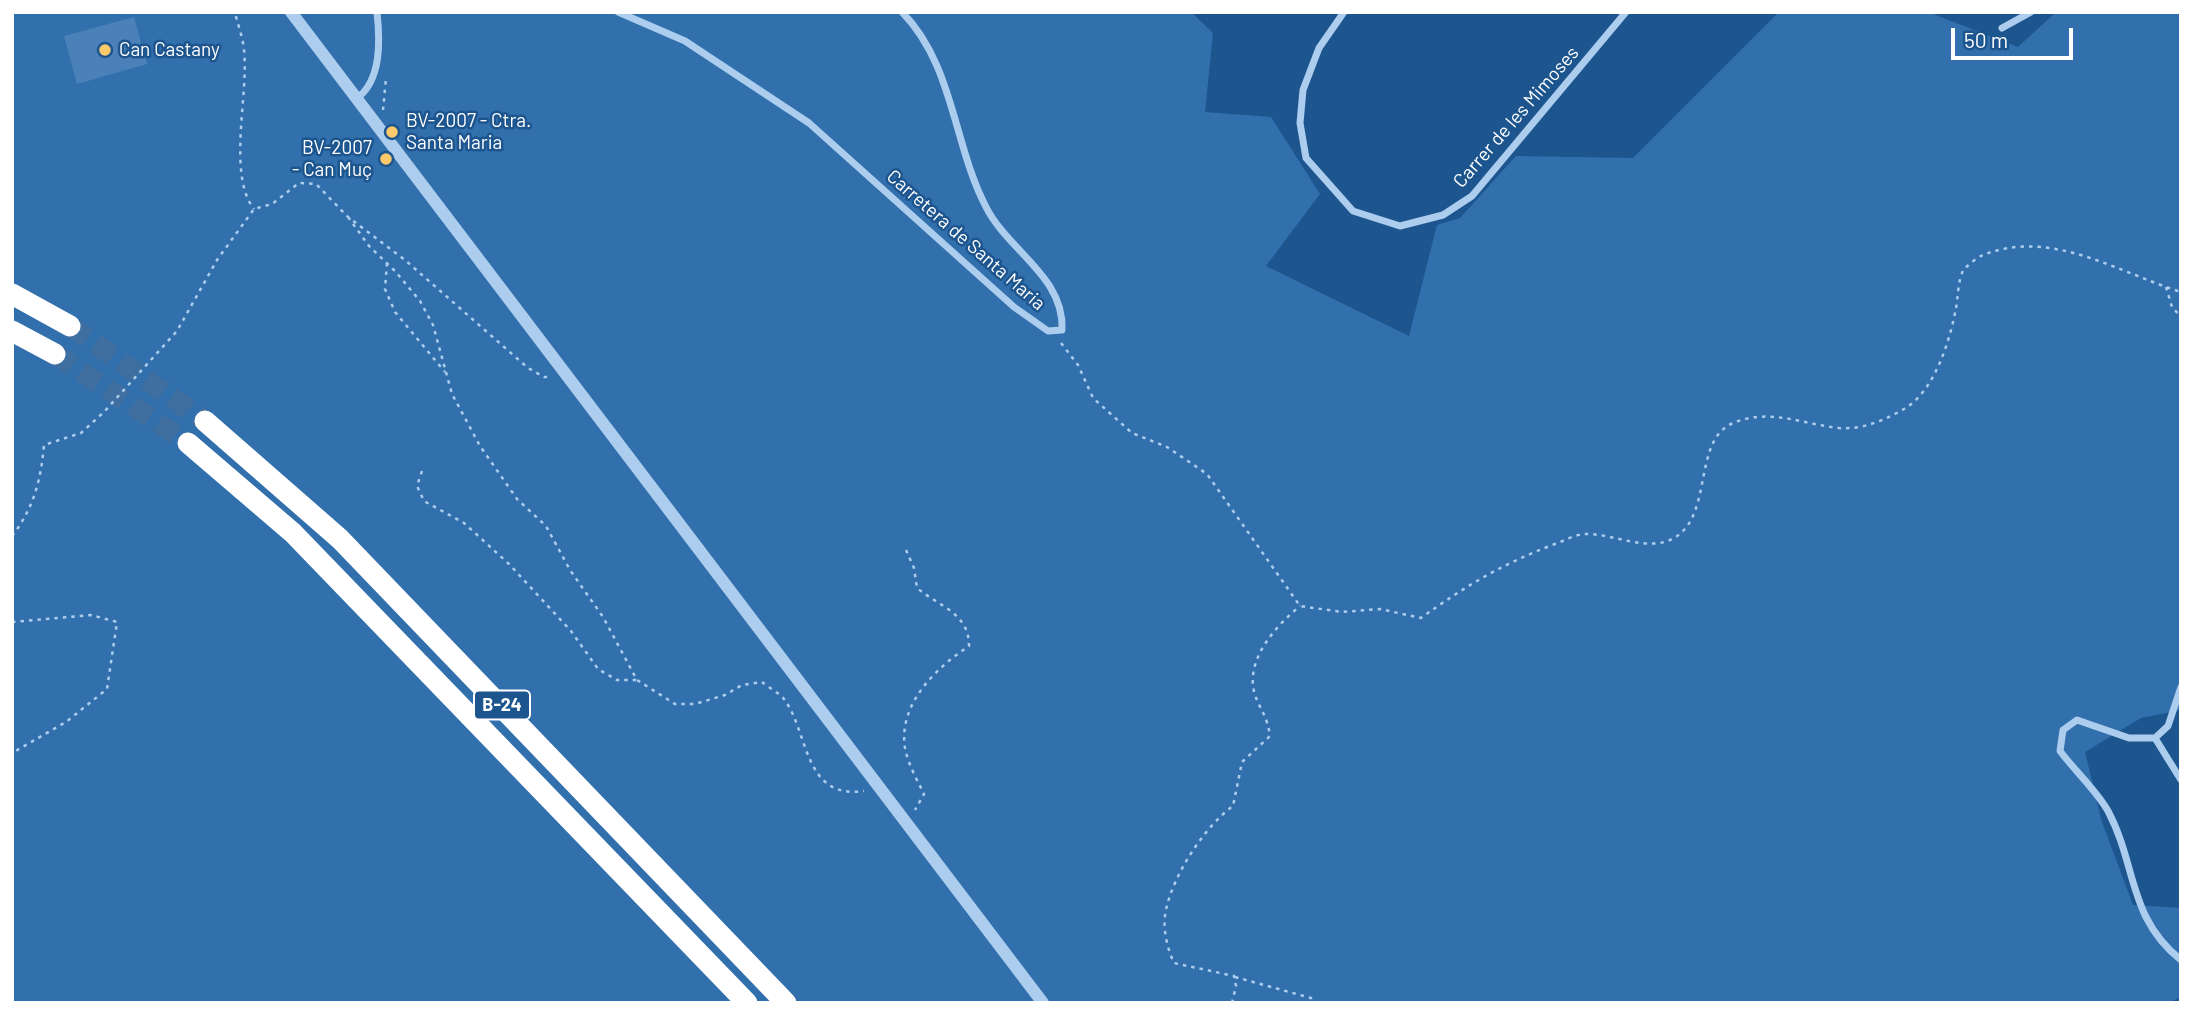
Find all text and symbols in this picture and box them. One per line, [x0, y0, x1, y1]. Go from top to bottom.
scale bar [1955, 14, 2078, 58]
text: 50 m [1964, 27, 2008, 52]
place label: Can Castany [119, 39, 220, 61]
marker: Can Castany [97, 42, 113, 58]
street label: Carrer de les Mimoses [1448, 42, 1584, 192]
place label: BV-2007 - Ctra. Santa Maria [406, 110, 531, 154]
marker: BV-2007 - Ctra. Santa Maria [384, 124, 400, 140]
place label: BV-2007 - Can Muç [292, 137, 372, 181]
marker: BV-2007 - Can Muç [378, 151, 394, 167]
street label: Carretera de Santa Maria [882, 165, 1050, 315]
road number: B-24 [474, 690, 530, 720]

